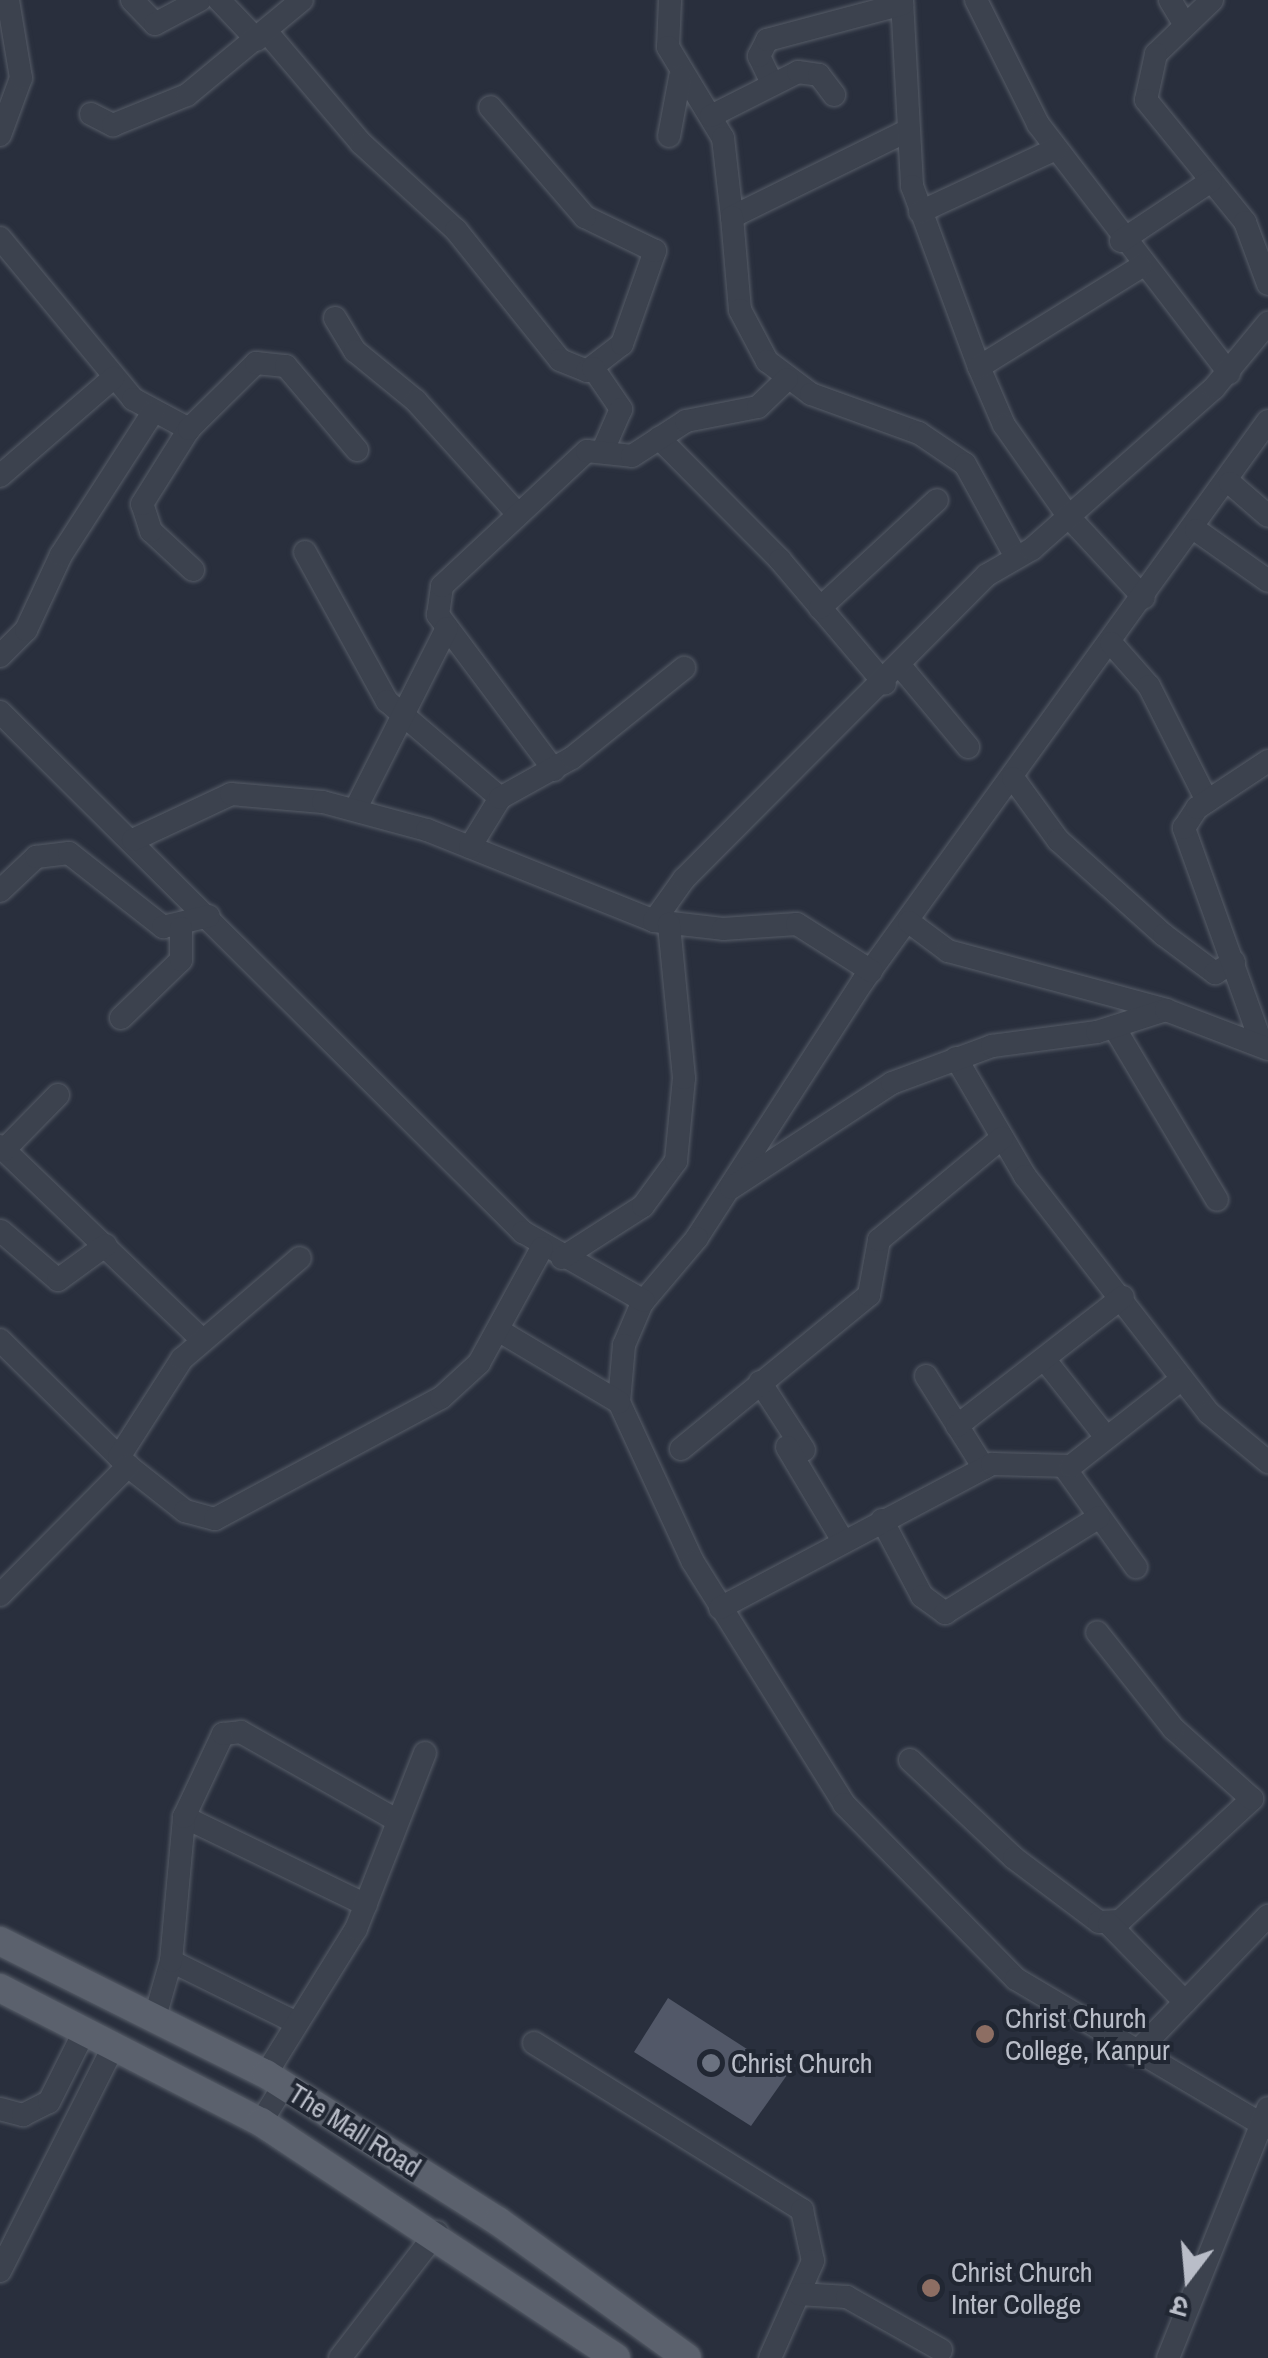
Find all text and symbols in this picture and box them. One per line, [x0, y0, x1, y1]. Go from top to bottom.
place label: Christ Church College, Kanpur [1005, 2001, 1170, 2067]
marker: Christ Church College, Kanpur [974, 2023, 996, 2045]
place label: Christ Church [731, 2046, 873, 2080]
marker: Christ Church [700, 2052, 722, 2074]
street label: The Mall Road [283, 2076, 427, 2184]
north arrow [1138, 2228, 1238, 2328]
place label: Christ Church Inter College [951, 2255, 1093, 2321]
marker: Christ Church Inter College [920, 2277, 942, 2299]
text: उ [1167, 2286, 1193, 2327]

